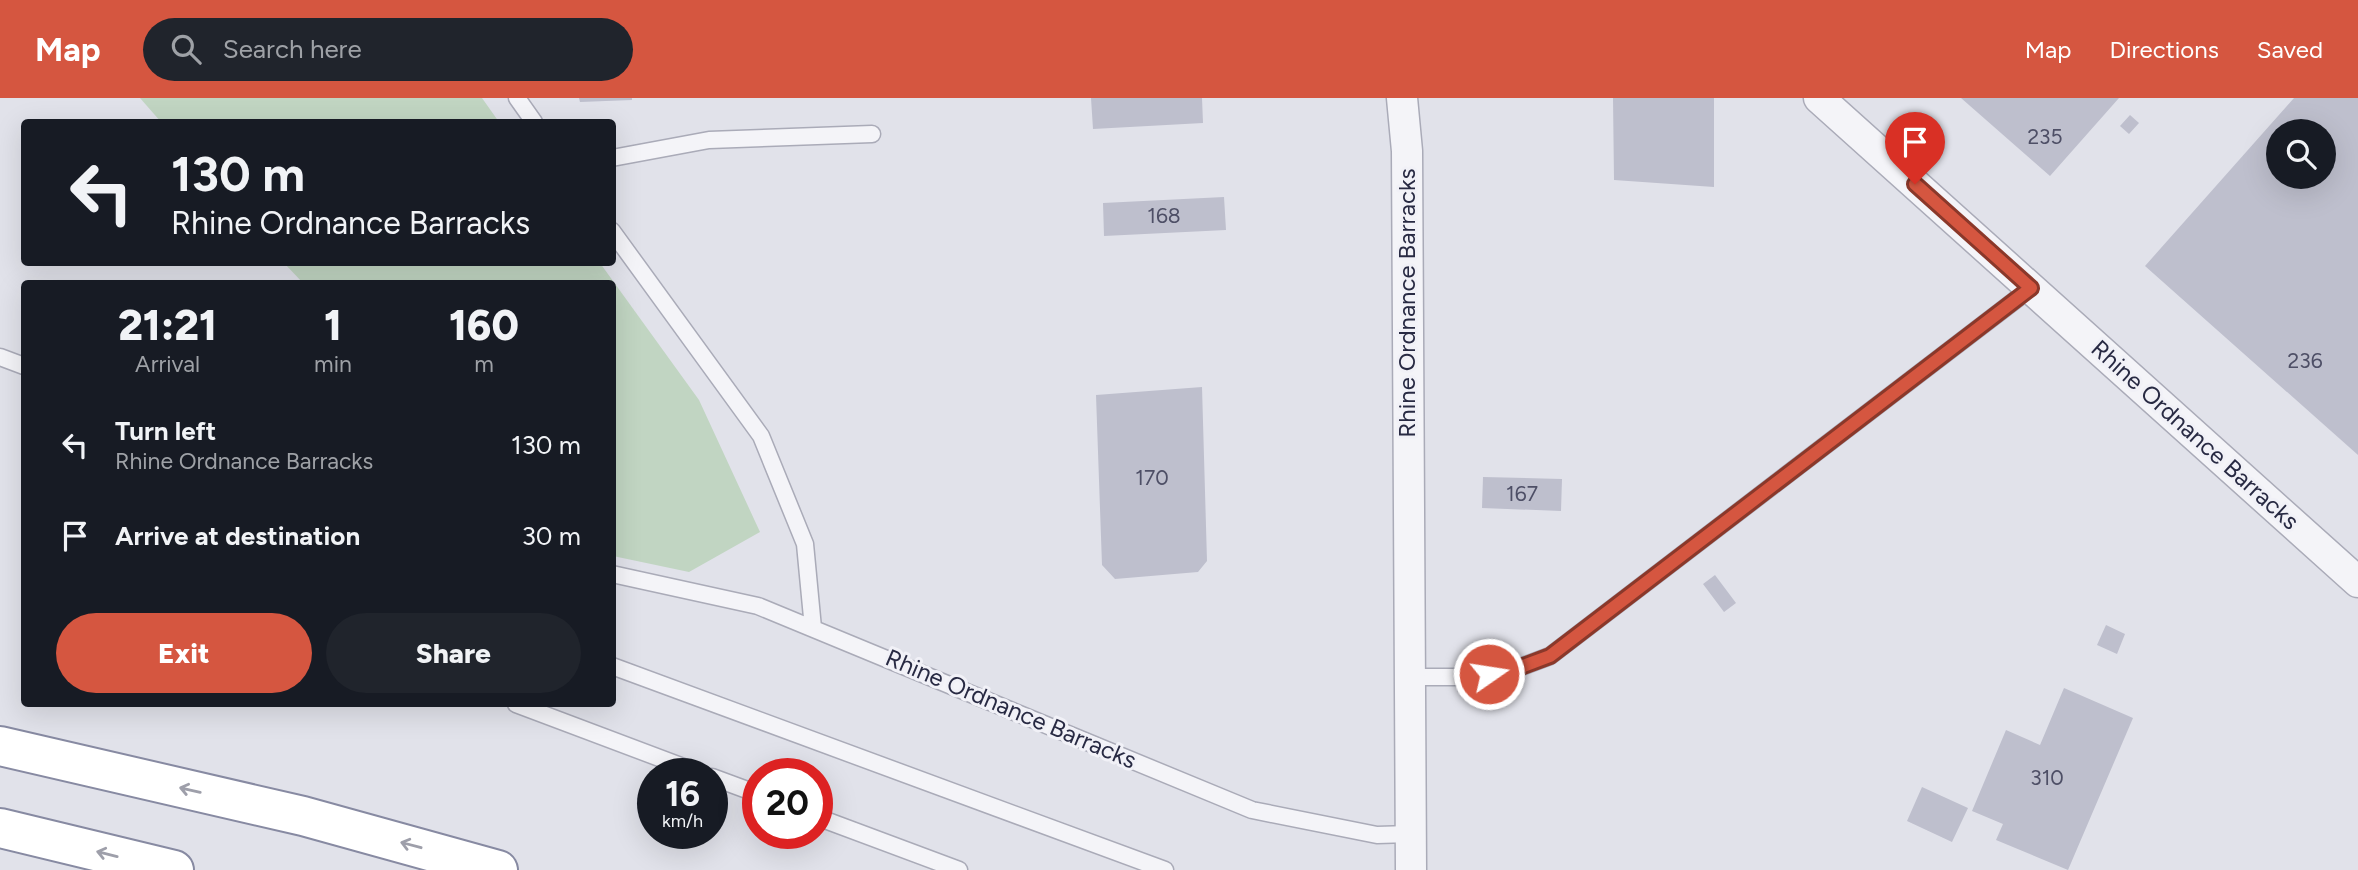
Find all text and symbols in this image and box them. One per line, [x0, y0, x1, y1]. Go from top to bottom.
search box [143, 18, 633, 81]
text: Map [35, 30, 101, 69]
icon: search [167, 30, 205, 68]
text: Search here [223, 33, 362, 65]
text: Map [2025, 35, 2071, 64]
text: Directions [2109, 35, 2219, 64]
text: Saved [2257, 35, 2323, 64]
pin [1885, 112, 1945, 184]
map controls [2266, 119, 2336, 189]
button: search [2266, 119, 2336, 189]
icon: arrive [1896, 123, 1934, 161]
house number: 235 [2027, 124, 2063, 149]
text: 130 m [171, 144, 305, 203]
icon: left [56, 147, 147, 238]
street label: Rhine Ordnance Barracks [1392, 168, 1421, 438]
house number: 168 [1147, 203, 1181, 228]
text: Rhine Ordnance Barracks [171, 204, 530, 242]
text: 21:21 [118, 300, 217, 351]
text: 1 [324, 300, 342, 351]
text: 160 [449, 300, 519, 351]
street label: Rhine Ordnance Barracks [2086, 334, 2305, 536]
house number: 236 [2287, 348, 2323, 373]
text: Arrival [135, 350, 200, 378]
text: min [314, 350, 352, 378]
text: m [474, 350, 494, 378]
text: Turn left [115, 415, 216, 447]
icon: left [56, 426, 94, 464]
text: 130 m [511, 429, 581, 461]
text: Rhine Ordnance Barracks [115, 447, 373, 475]
house number: 170 [1135, 465, 1169, 490]
house number: 167 [1506, 481, 1538, 506]
icon: arrive [56, 517, 94, 555]
text: Arrive at destination [115, 520, 360, 552]
text: 30 m [522, 520, 581, 552]
button: Exit [56, 613, 312, 693]
button: Share [326, 613, 581, 693]
position arrow [1452, 637, 1526, 711]
street label: Rhine Ordnance Barracks [882, 643, 1141, 775]
speed limit sign: 20 [742, 758, 833, 849]
house number: 310 [2030, 765, 2064, 790]
text: 16 [665, 773, 700, 815]
one-way arrow [179, 783, 202, 796]
text: km/h [662, 810, 703, 832]
one-way arrow [400, 838, 423, 851]
one-way arrow [97, 847, 119, 860]

